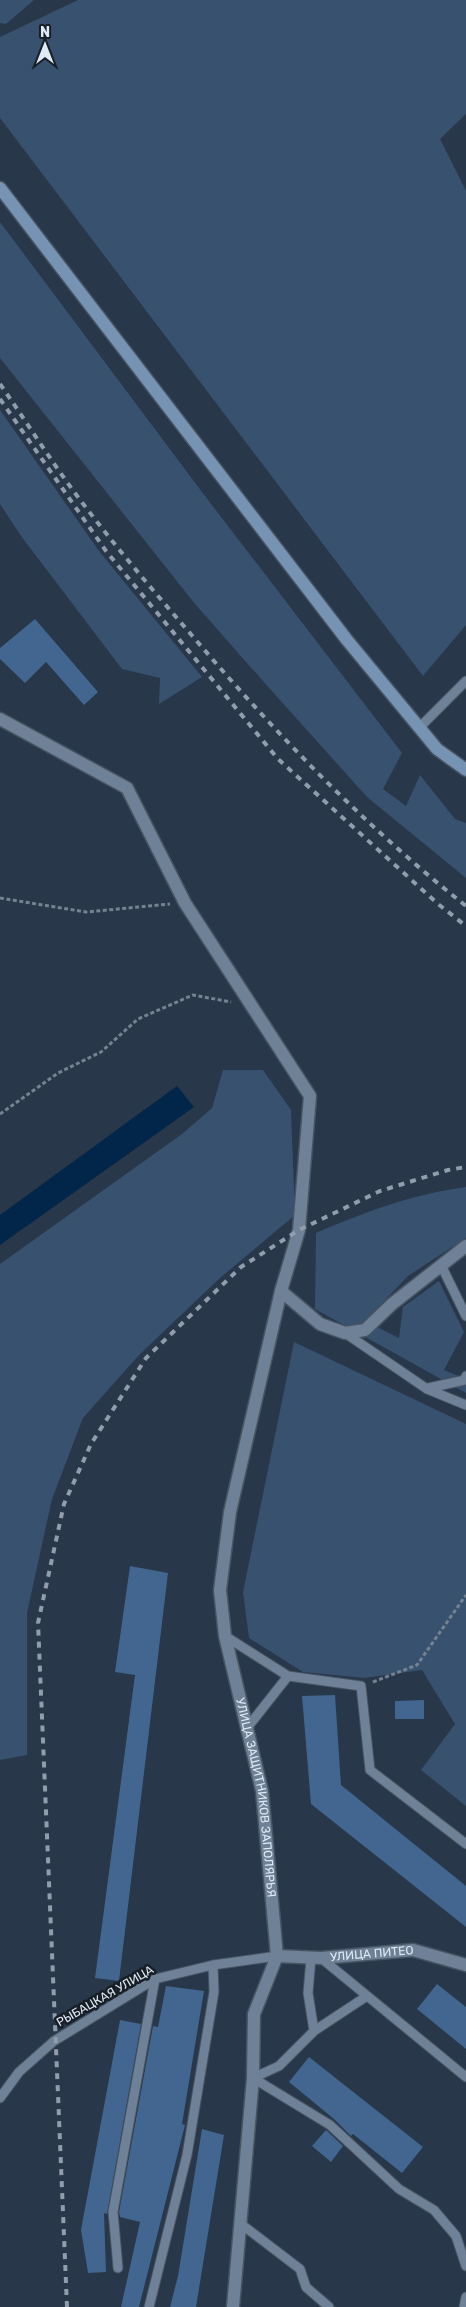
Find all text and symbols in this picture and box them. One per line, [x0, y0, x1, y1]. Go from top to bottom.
north arrow [20, 20, 70, 70]
text: N [40, 24, 50, 41]
street label: УЛИЦА ЗАЩИТНИКОВ ЗАПОЛЯРЬЯ [233, 1696, 279, 1898]
street label: УЛИЦА ПИТЕО [329, 1943, 414, 1964]
street label: РЫБАЦКАЯ УЛИЦА [54, 1963, 156, 2029]

